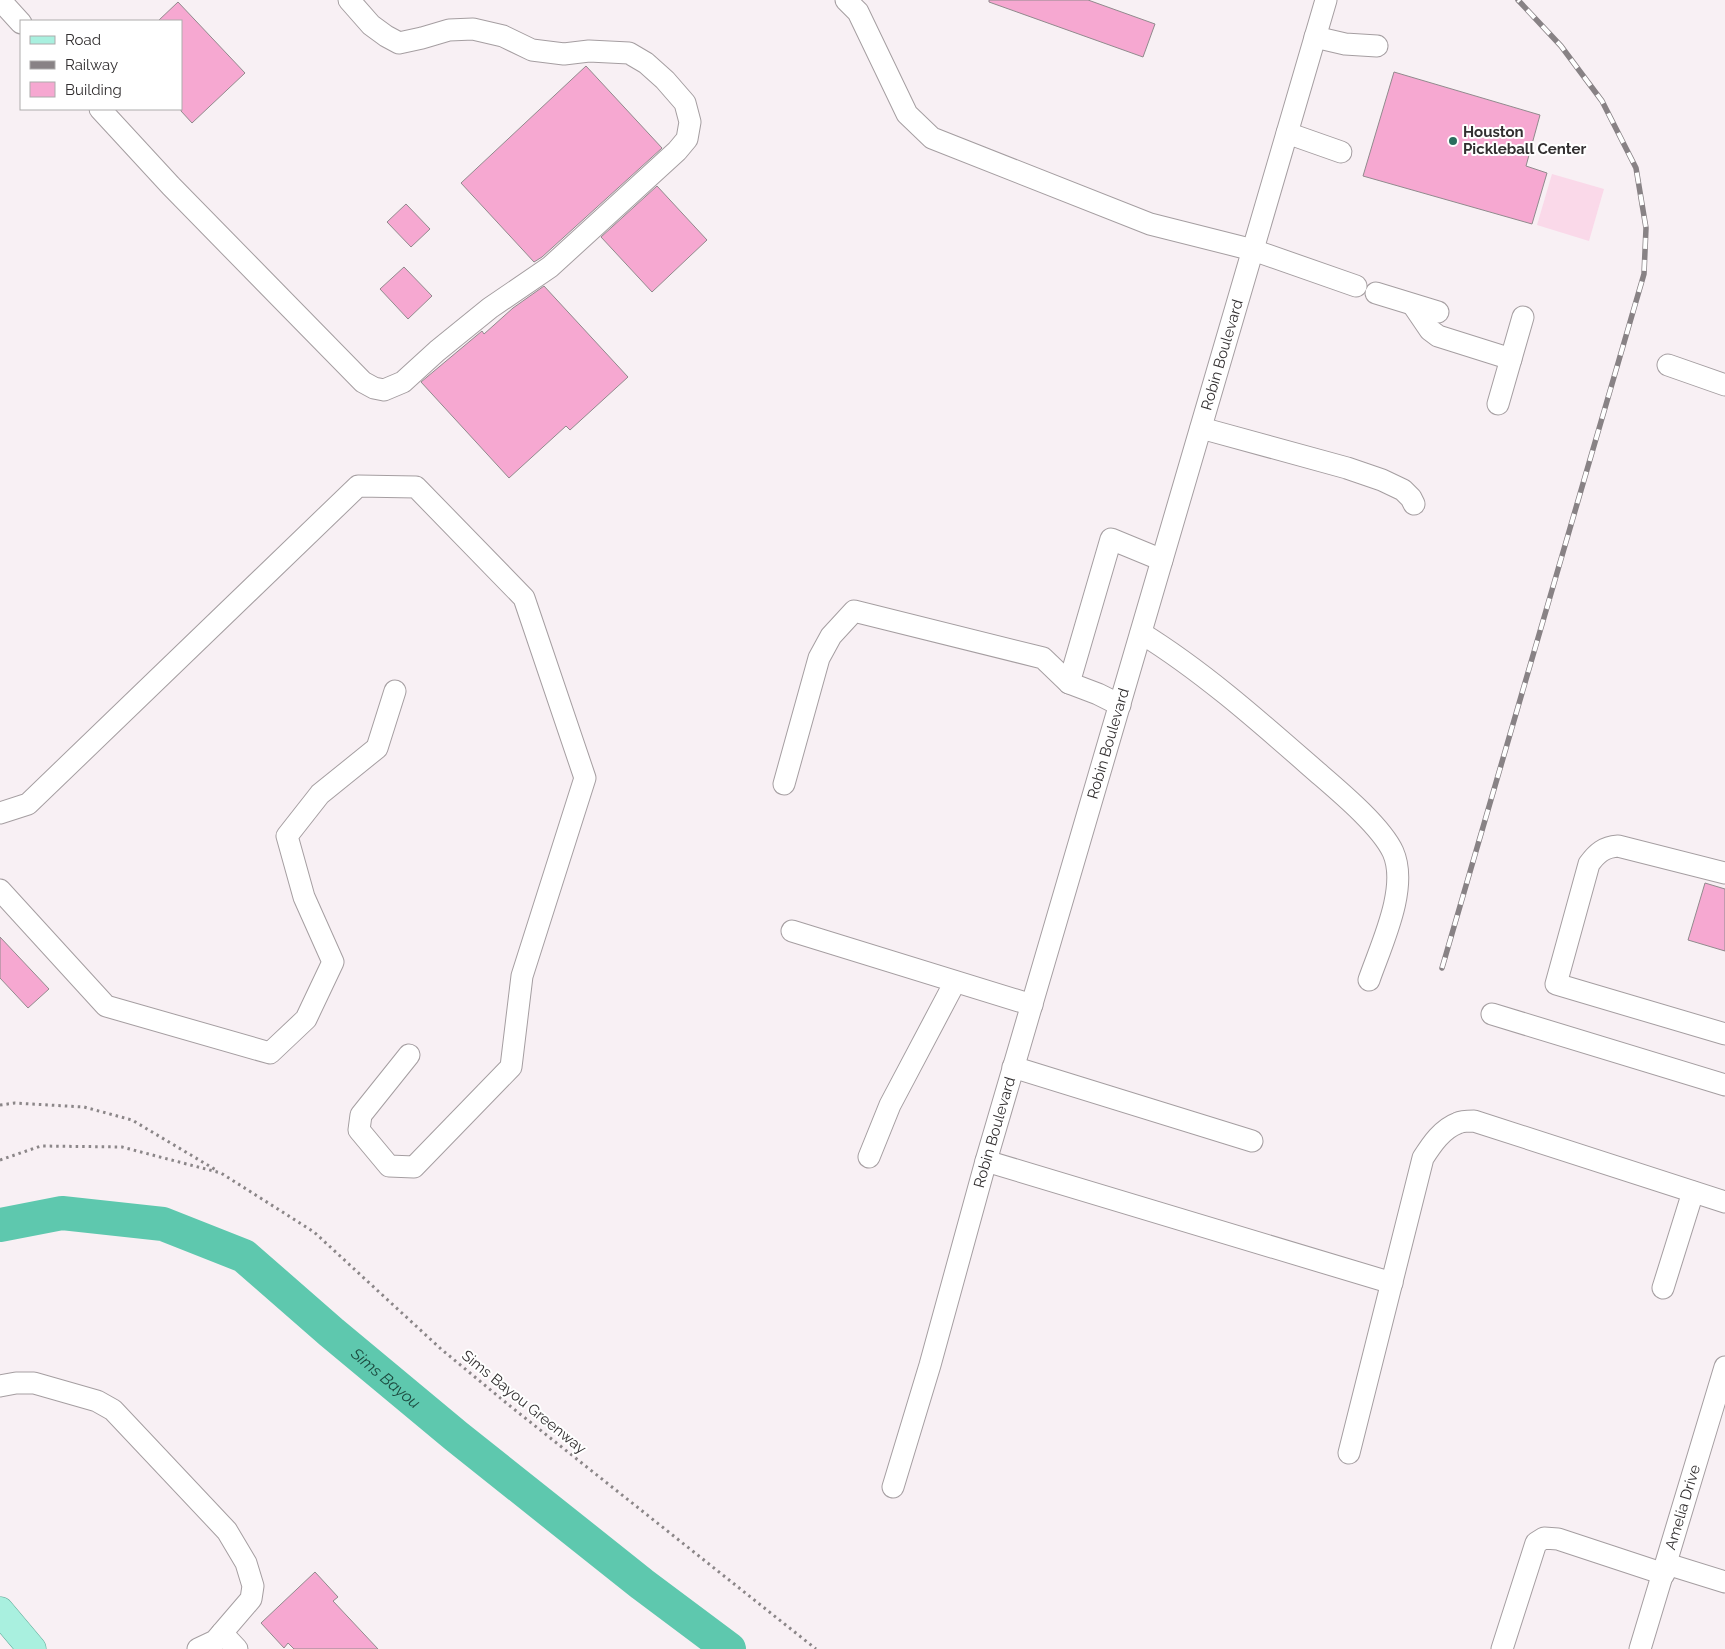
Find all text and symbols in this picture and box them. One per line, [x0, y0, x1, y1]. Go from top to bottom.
legend [20, 20, 182, 110]
text: Road [65, 31, 101, 49]
text: Railway [65, 56, 118, 74]
text: Building [65, 81, 122, 99]
place label: Houston Pickleball Center [1463, 123, 1586, 158]
marker: Houston Pickleball Center [1447, 135, 1459, 147]
street label: Robin Boulevard [1197, 297, 1247, 412]
street label: Robin Boulevard [1084, 686, 1133, 801]
street label: Robin Boulevard [970, 1075, 1019, 1190]
water label: Sims Bayou [347, 1343, 424, 1412]
street label: Sims Bayou Greenway [458, 1346, 590, 1458]
street label: Amelia Drive [1661, 1462, 1704, 1552]

